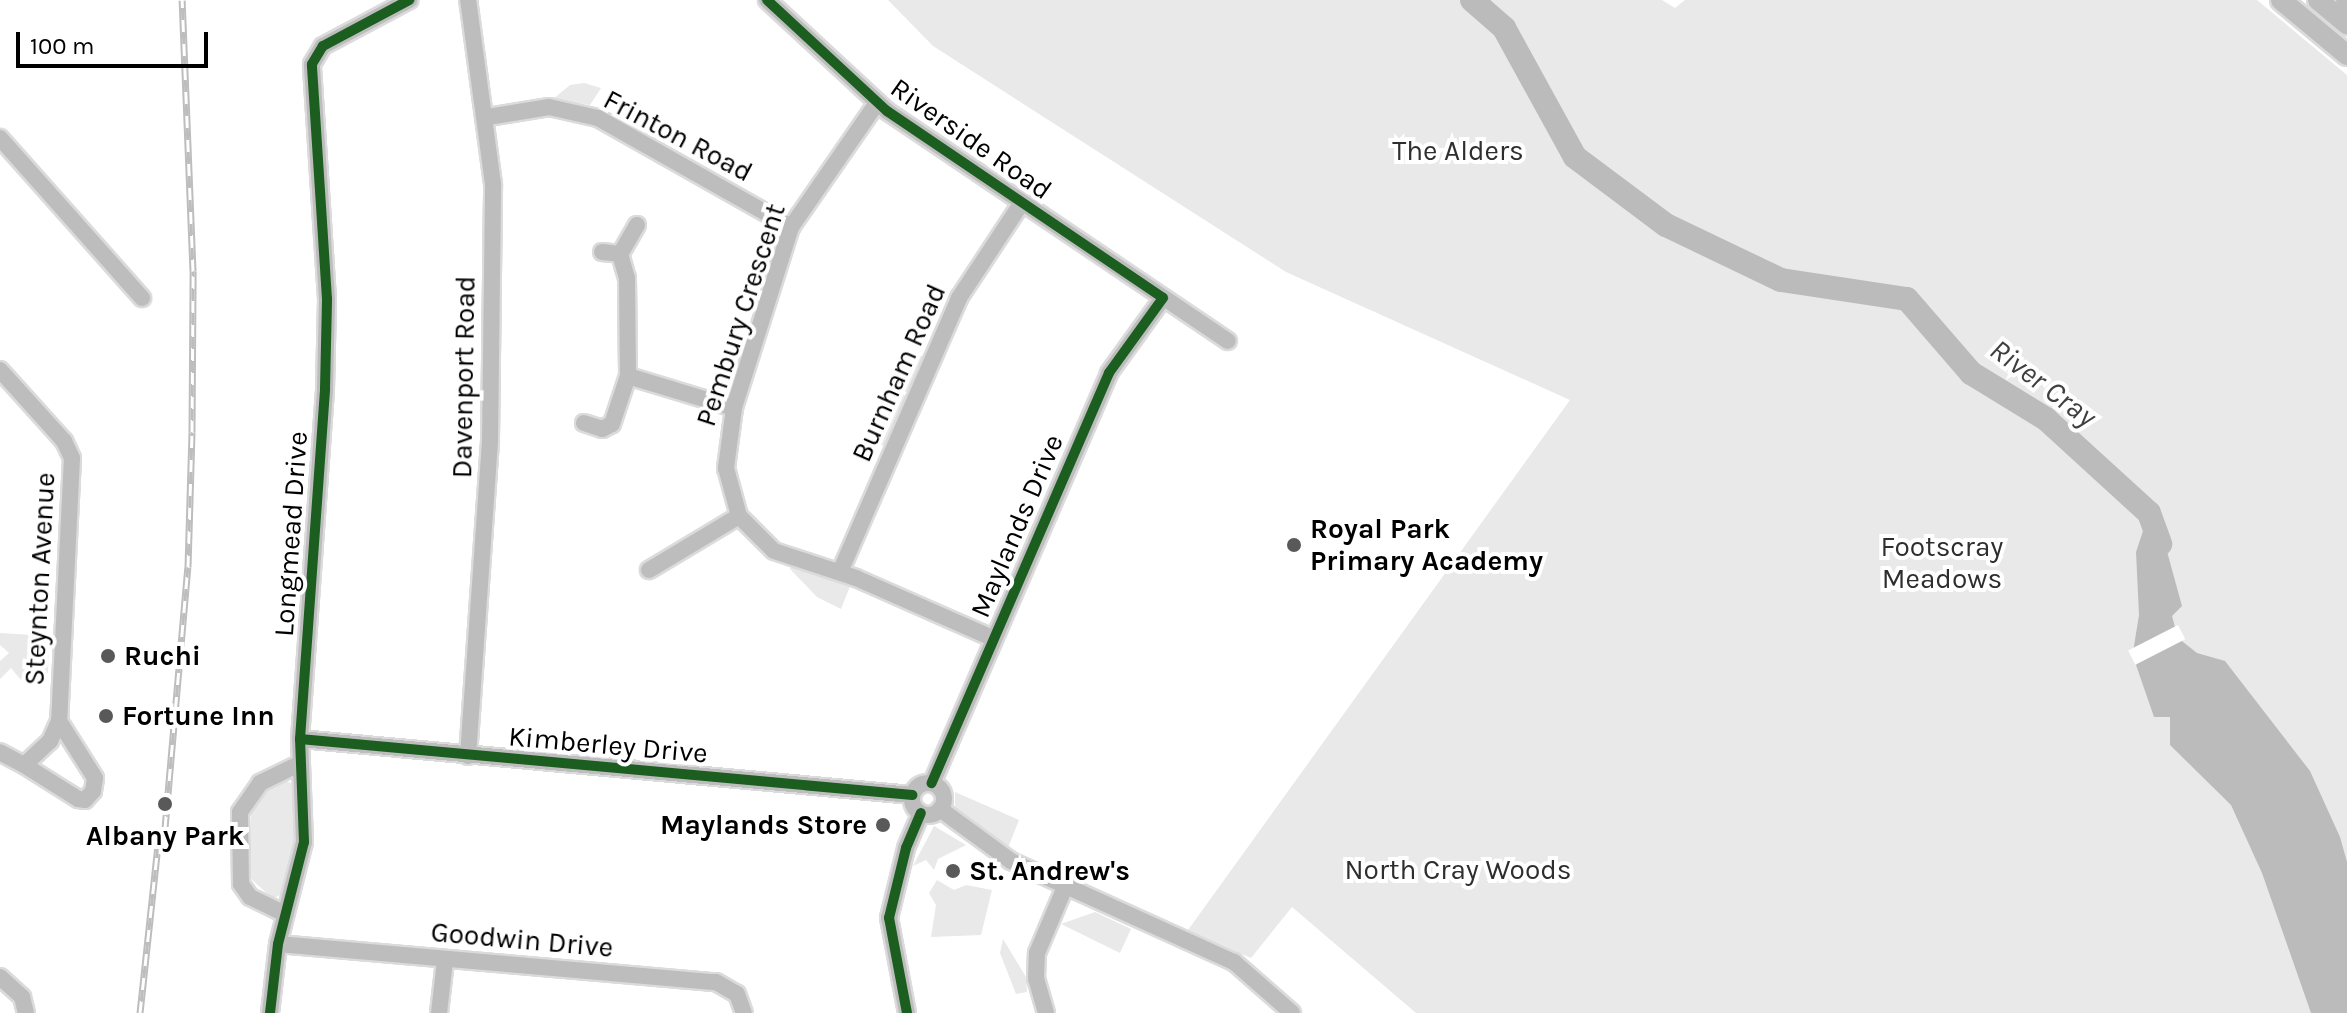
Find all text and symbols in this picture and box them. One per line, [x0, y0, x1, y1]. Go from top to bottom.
scale bar [20, 16, 212, 66]
text: 100 m [30, 32, 95, 60]
street label: Riverside Road [884, 71, 1058, 207]
street label: Frinton Road [598, 83, 758, 189]
park label: The Alders [1392, 134, 1524, 168]
street label: Pembury Crescent [689, 199, 793, 431]
street label: Davenport Road [445, 275, 483, 479]
street label: Burnham Road [845, 279, 953, 467]
water label: River Cray [1983, 331, 2103, 435]
street label: Maylands Drive [963, 429, 1071, 623]
street label: Longmead Drive [267, 430, 315, 638]
street label: Steynton Avenue [18, 472, 62, 686]
place label: Royal Park Primary Academy [1310, 512, 1543, 578]
park label: Footscray Meadows [1881, 530, 2003, 596]
marker: Royal Park Primary Academy [1285, 536, 1303, 554]
place label: Ruchi [124, 639, 201, 673]
marker: Ruchi [99, 647, 117, 665]
place label: Fortune Inn [122, 699, 275, 733]
marker: Fortune Inn [97, 707, 115, 725]
street label: Kimberley Drive [507, 720, 709, 770]
marker: Albany Park [154, 793, 176, 815]
place label: Maylands Store [660, 808, 867, 842]
marker: Maylands Store [874, 816, 892, 834]
place label: Albany Park [86, 819, 244, 853]
park label: North Cray Woods [1344, 853, 1572, 887]
place label: St. Andrew's [969, 854, 1130, 888]
marker: St. Andrew's [944, 862, 962, 880]
street label: Goodwin Drive [429, 915, 615, 965]

